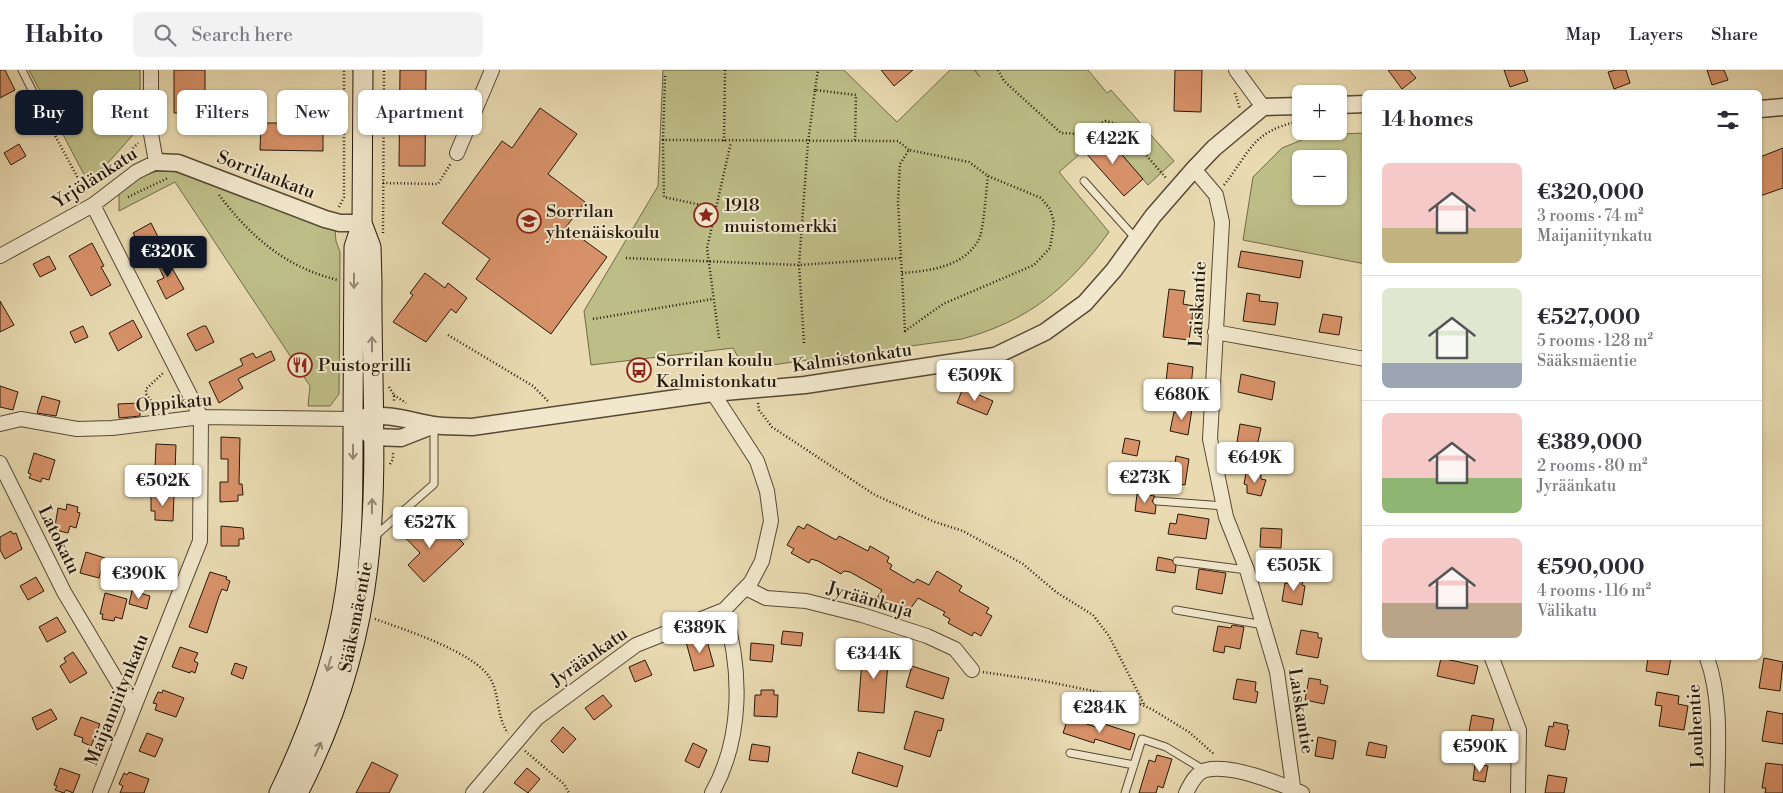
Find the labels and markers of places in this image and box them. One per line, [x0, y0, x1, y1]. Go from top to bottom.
pin: €422K [1078, 122, 1148, 165]
place label: 1918 muistomerkki [724, 194, 837, 238]
place label: Sorrilan yhtenäiskoulu [545, 200, 660, 244]
place icon: 1918 muistomerkki [693, 202, 719, 228]
school or university icon: Sorrilan yhtenäiskoulu [516, 208, 542, 234]
pin: €320K [133, 236, 203, 278]
place label: Sorrilan koulu Kalmistonkatu [656, 349, 777, 393]
restaurant icon: Puistogrilli [287, 352, 313, 378]
place label: Puistogrilli [318, 354, 411, 377]
bus stop icon: Sorrilan koulu Kalmistonkatu [626, 357, 652, 383]
pin: €509K [940, 360, 1010, 402]
pin: €680K [1147, 378, 1217, 421]
pin: €649K [1220, 442, 1290, 484]
pin: €273K [1110, 462, 1180, 504]
pin: €502K [128, 464, 198, 507]
pin: €527K [395, 506, 465, 549]
pin: €505K [1259, 550, 1329, 592]
pin: €390K [104, 558, 174, 600]
pin: €389K [665, 612, 735, 654]
pin: €344K [839, 638, 909, 680]
pin: €284K [1065, 692, 1135, 734]
pin: €590K [1445, 730, 1515, 773]

